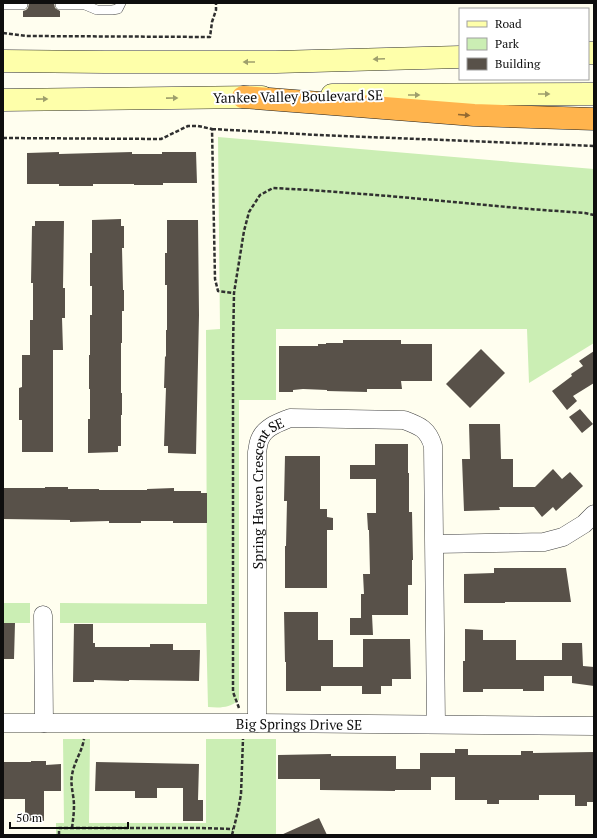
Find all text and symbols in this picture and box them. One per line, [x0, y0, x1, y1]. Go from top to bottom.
legend [459, 8, 589, 80]
text: Road [495, 16, 522, 31]
text: Park [495, 36, 520, 51]
one-way arrow [372, 56, 385, 62]
text: Building [495, 56, 541, 71]
one-way arrow [242, 59, 255, 65]
street label: Yankee Valley Boulevard SE [213, 85, 383, 107]
one-way arrow [538, 91, 551, 97]
one-way arrow [408, 92, 421, 98]
one-way arrow [166, 95, 179, 101]
one-way arrow [36, 96, 49, 102]
one-way arrow [458, 111, 470, 118]
street label: Spring Haven Crescent SE [247, 412, 287, 569]
street label: Big Springs Drive SE [236, 713, 362, 733]
scale bar [10, 804, 128, 830]
text: 50 m [16, 810, 43, 825]

